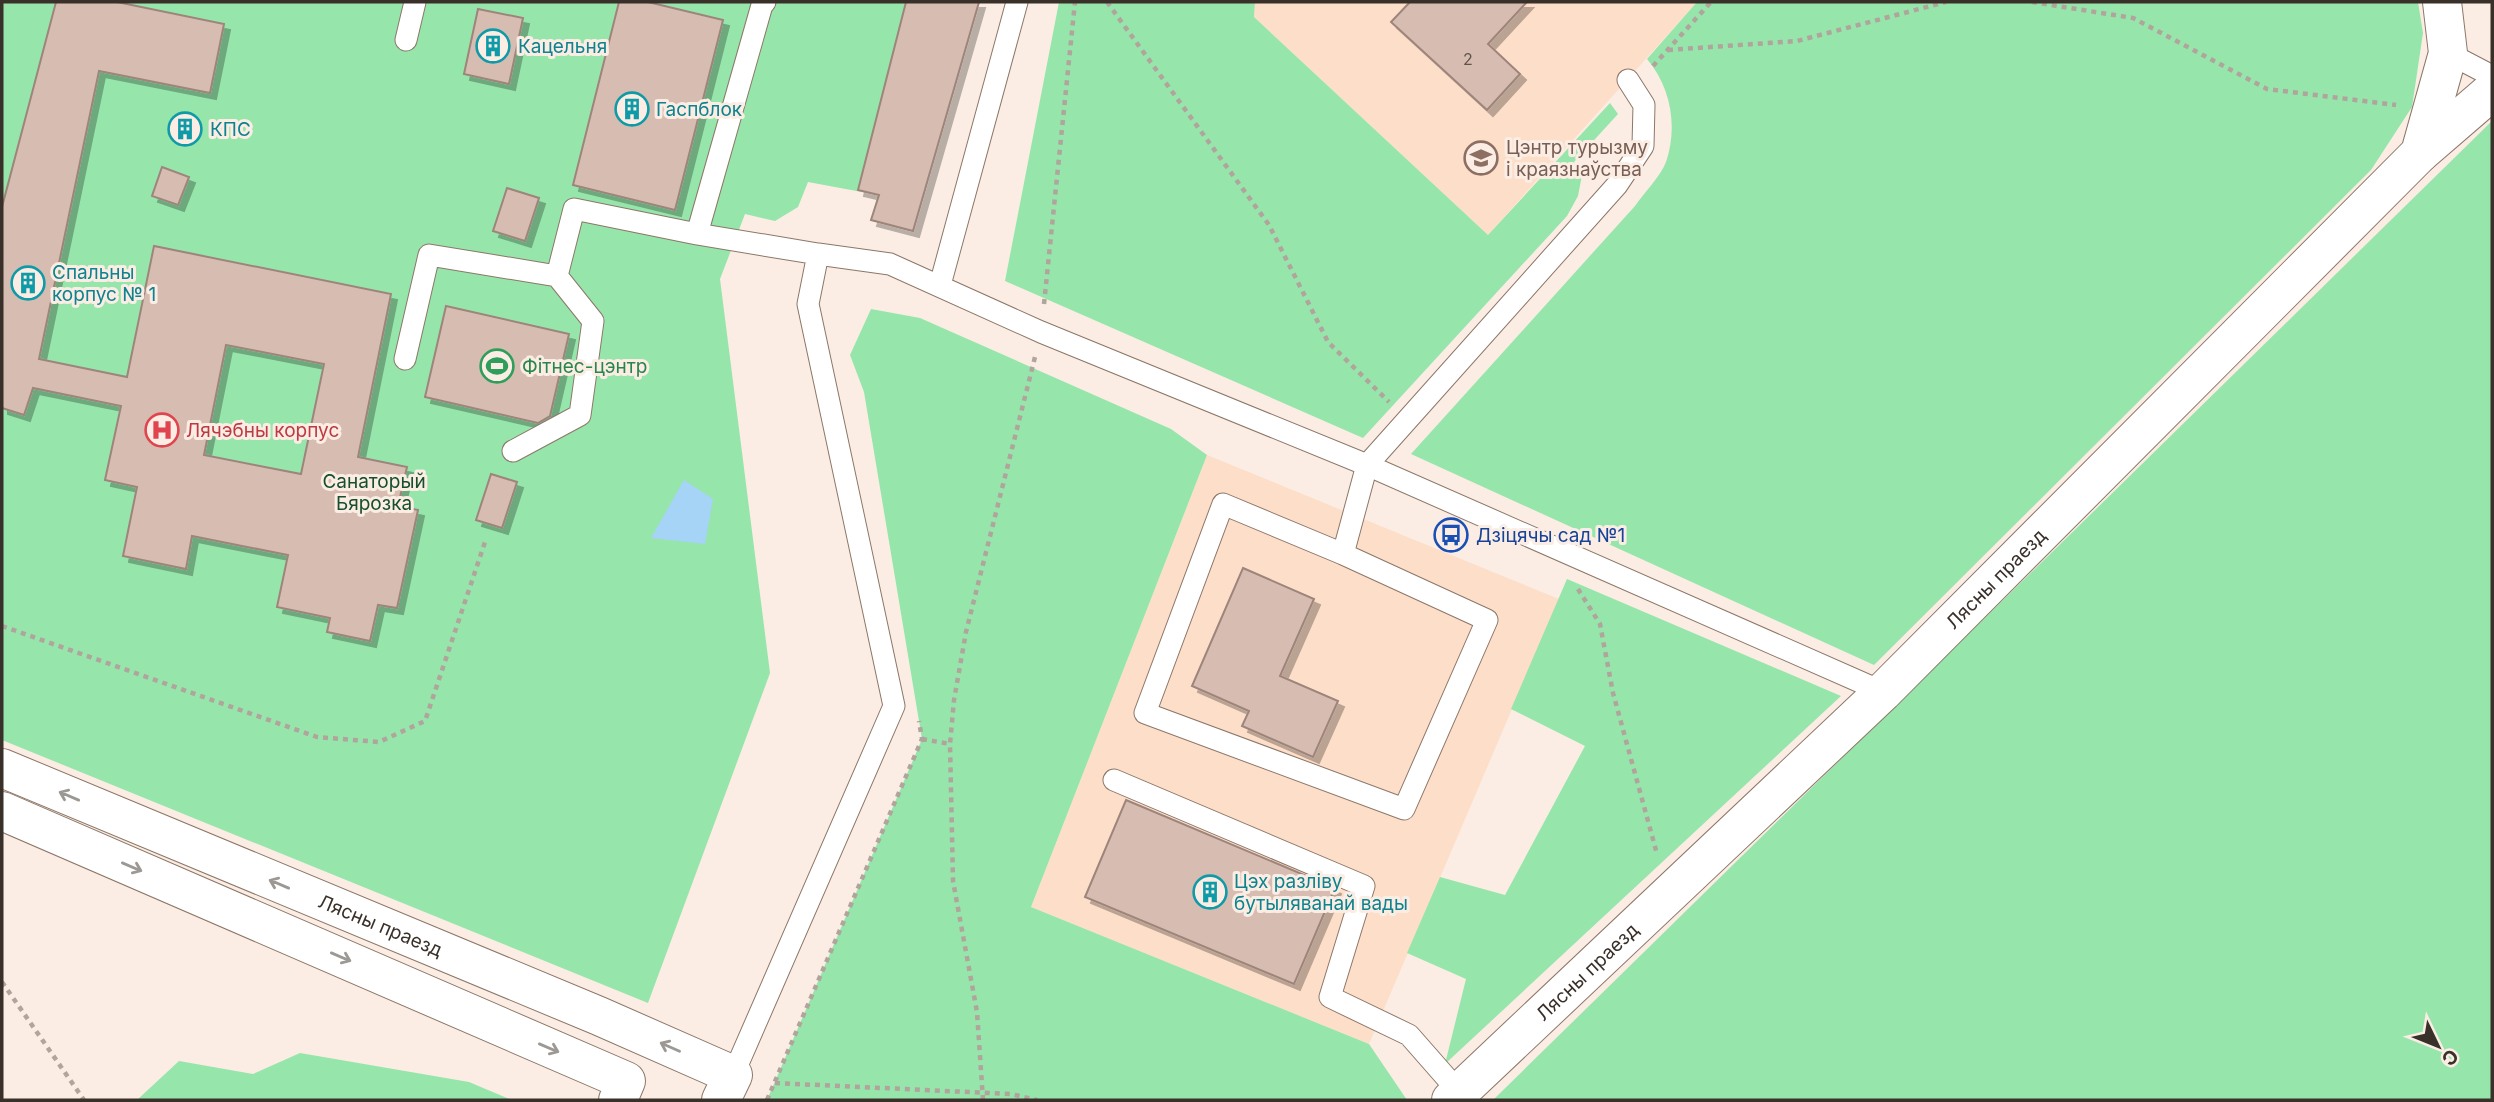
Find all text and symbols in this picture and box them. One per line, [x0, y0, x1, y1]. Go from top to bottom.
building icon: Кацельня [474, 27, 512, 65]
place label: Кацельня [518, 35, 607, 58]
house number: 2 [1463, 49, 1473, 69]
building icon: Гаспблок [613, 90, 651, 128]
place label: Гаспблок [656, 98, 743, 121]
building icon: КПС [166, 110, 204, 148]
place label: КПС [210, 118, 251, 141]
place label: Цэнтр турызму і краязнаўства [1506, 136, 1648, 181]
school or university icon: Цэнтр турызму і краязнаўства [1462, 139, 1500, 177]
place label: Спальны корпус № 1 [52, 261, 156, 306]
building icon: Спальны корпус № 1 [9, 264, 47, 302]
sports icon: Фітнес-цэнтр [478, 347, 516, 385]
place label: Фітнес-цэнтр [522, 355, 648, 378]
hospital icon: Лячэбны корпус [143, 411, 181, 449]
place label: Лячэбны корпус [186, 419, 339, 442]
park label: Санаторый Бярозка [322, 470, 426, 515]
bus stop icon: Дзіцячы сад №1 [1432, 516, 1470, 554]
place label: Дзіцячы сад №1 [1476, 524, 1625, 547]
street label: Лясны праезд [1941, 524, 2051, 634]
one-way arrow [59, 789, 81, 802]
one-way arrow [121, 861, 142, 874]
place label: Цэх разліву бутыляванай вады [1234, 870, 1408, 915]
building icon: Цэх разліву бутыляванай вады [1191, 873, 1229, 911]
one-way arrow [269, 876, 291, 889]
street label: Лясны праезд [315, 889, 446, 961]
street label: Лясны праезд [1531, 918, 1643, 1025]
one-way arrow [329, 951, 351, 964]
north arrow [2403, 1011, 2473, 1081]
one-way arrow [660, 1040, 681, 1053]
one-way arrow [538, 1042, 560, 1055]
text: С [2437, 1044, 2463, 1070]

